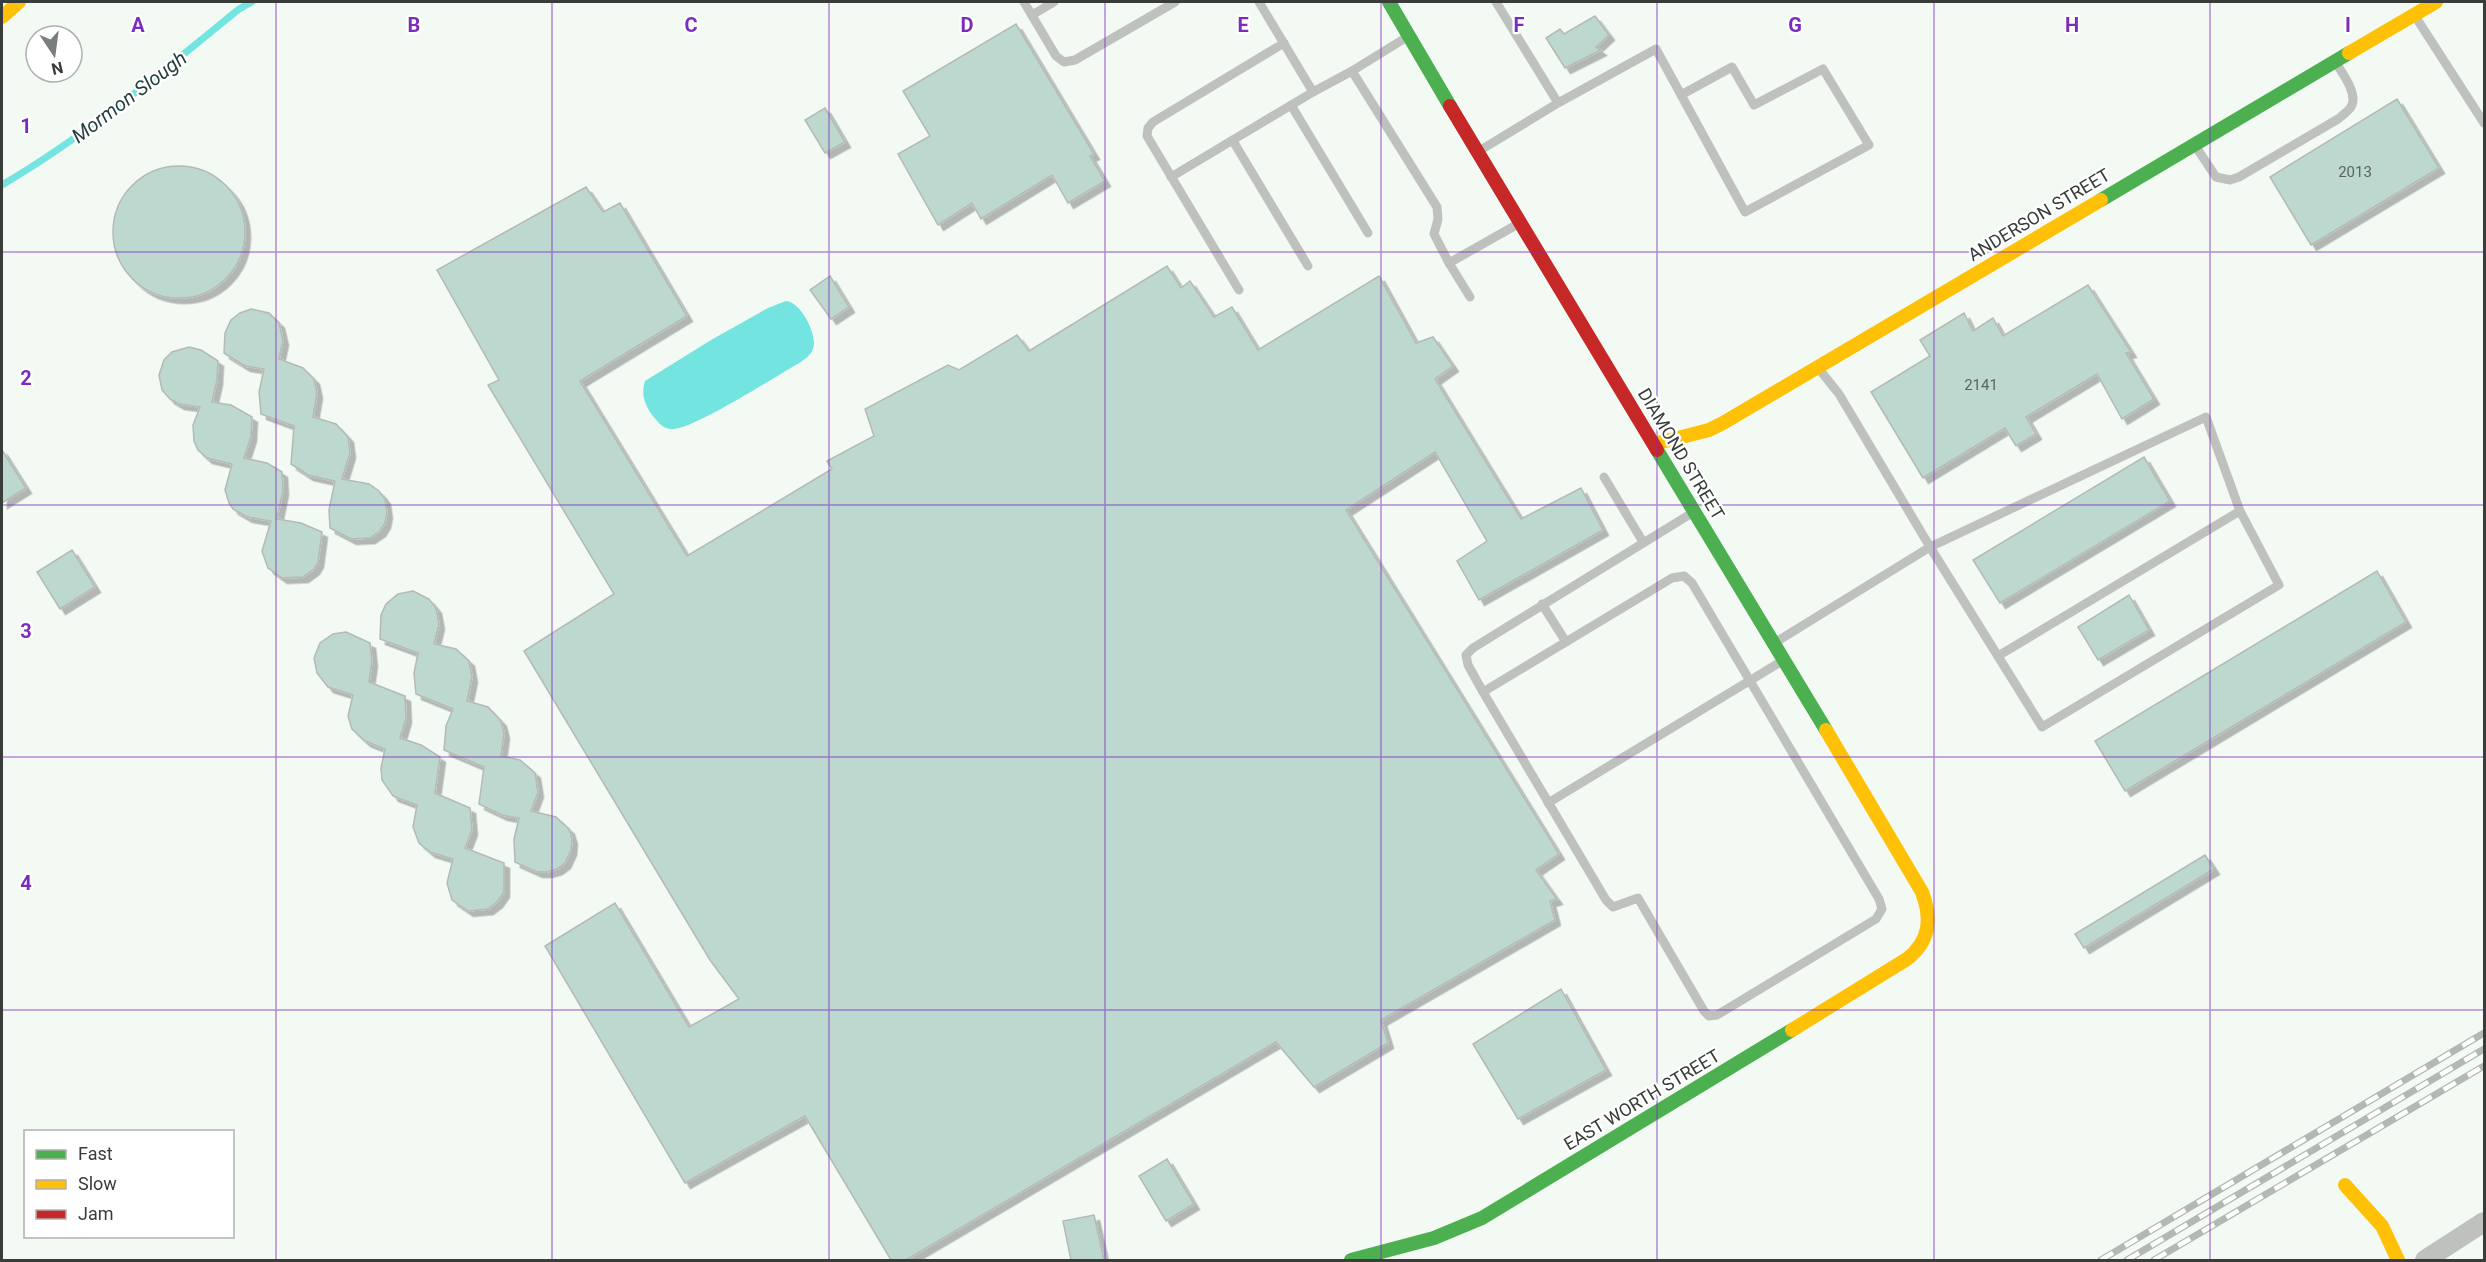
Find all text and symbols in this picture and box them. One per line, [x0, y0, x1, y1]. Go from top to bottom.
text: A [131, 13, 145, 37]
text: B [408, 13, 420, 37]
text: C [684, 13, 698, 37]
text: D [961, 13, 974, 37]
text: E [1237, 13, 1249, 37]
text: F [1514, 13, 1525, 37]
text: G [1788, 13, 1802, 37]
text: H [2065, 13, 2079, 37]
text: I [2345, 13, 2351, 37]
north arrow [24, 24, 84, 84]
water label: Mormon Slough [67, 46, 191, 148]
text: N [50, 58, 65, 79]
text: 1 [20, 114, 32, 138]
house number: 2013 [2338, 163, 2372, 181]
street label: ANDERSON STREET [1964, 164, 2114, 265]
text: 2 [20, 366, 32, 390]
house number: 2141 [1964, 376, 1998, 394]
street label: DIAMOND STREET [1634, 384, 1729, 524]
text: 3 [20, 619, 32, 643]
text: 4 [20, 871, 32, 895]
street label: EAST WORTH STREET [1560, 1045, 1724, 1154]
legend [24, 1130, 234, 1238]
text: Fast [78, 1143, 113, 1164]
text: Slow [78, 1173, 117, 1194]
text: Jam [78, 1203, 114, 1224]

